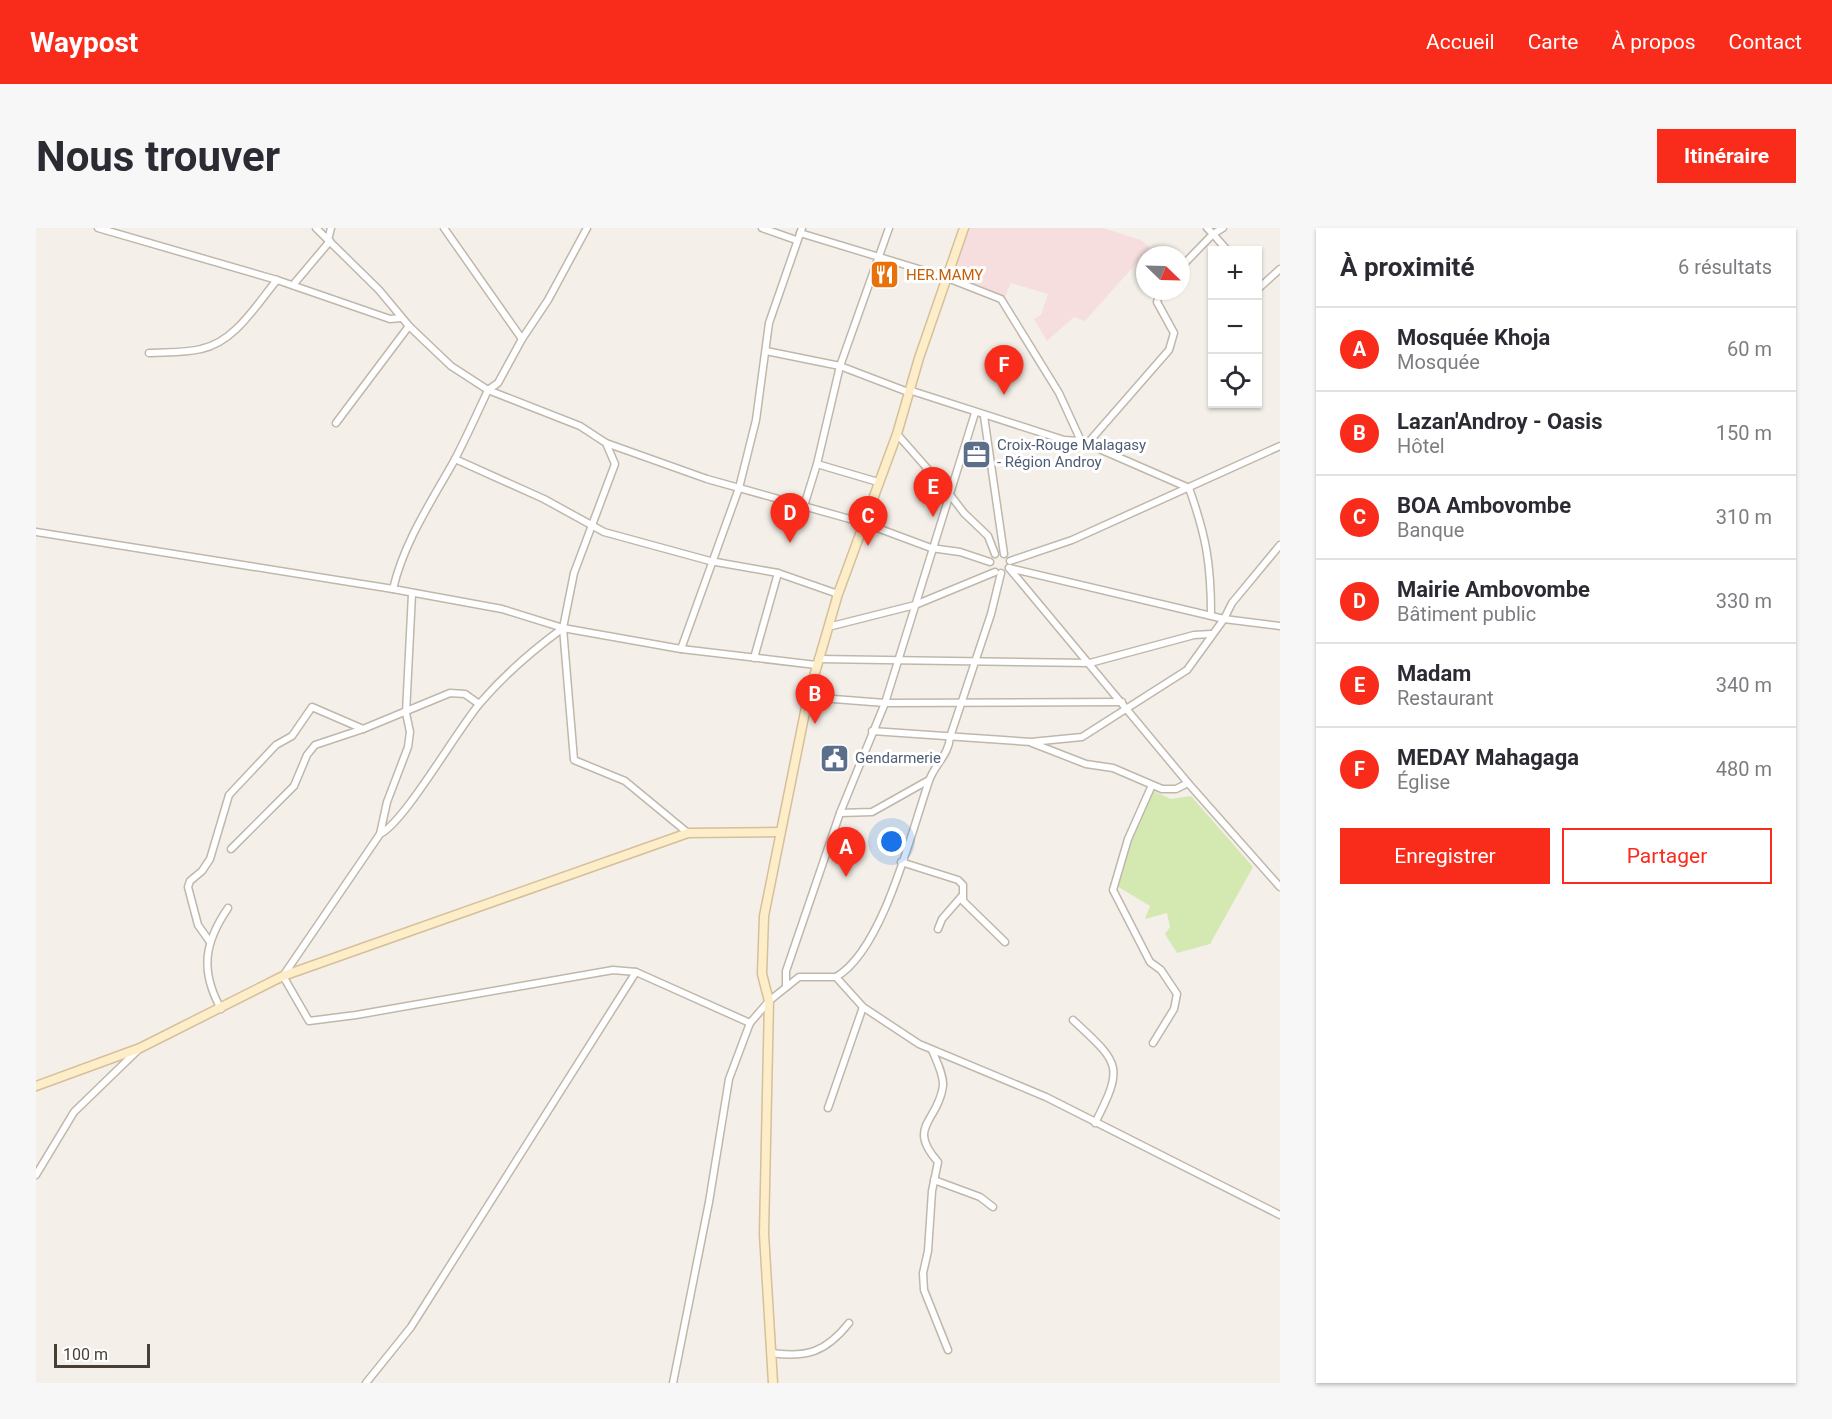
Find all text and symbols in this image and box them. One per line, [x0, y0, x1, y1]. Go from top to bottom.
text: Waypost [30, 26, 138, 59]
text: Accueil [1426, 30, 1495, 54]
text: Carte [1528, 30, 1578, 54]
text: À propos [1611, 30, 1696, 54]
text: Contact [1729, 30, 1802, 54]
button: Itinéraire [1657, 129, 1796, 183]
text: Nous trouver [36, 132, 280, 181]
north arrow [1136, 246, 1190, 300]
map controls [1208, 246, 1262, 408]
button: + [1208, 246, 1262, 300]
text: À proximité [1340, 252, 1474, 282]
text: 6 résultats [1678, 255, 1772, 279]
restaurant icon: HER.MAMY [869, 259, 901, 291]
place label: HER.MAMY [906, 266, 983, 284]
button: − [1208, 300, 1262, 354]
text: Mosquée Khoja [1397, 325, 1550, 350]
text: A [1353, 337, 1366, 361]
text: 60 m [1727, 337, 1772, 361]
pin: F [984, 346, 1024, 395]
text: Mosquée [1397, 350, 1480, 374]
button: locate [1208, 354, 1262, 408]
text: Lazan'Androy - Oasis [1397, 409, 1602, 434]
text: B [1353, 421, 1366, 445]
text: 150 m [1716, 421, 1772, 445]
text: Hôtel [1397, 434, 1445, 458]
place label: Croix-Rouge Malagasy - Région Androy [997, 436, 1146, 471]
office icon: Croix-Rouge Malagasy - Région Androy [960, 438, 992, 470]
pin: E [914, 468, 952, 517]
text: BOA Ambovombe [1397, 493, 1571, 518]
pin: D [770, 494, 810, 543]
pin: C [848, 496, 888, 546]
text: C [1353, 505, 1366, 529]
text: 310 m [1716, 505, 1772, 529]
text: Banque [1397, 518, 1464, 542]
text: Mairie Ambovombe [1397, 577, 1590, 602]
text: D [1353, 589, 1366, 613]
text: 330 m [1716, 589, 1772, 613]
text: Bâtiment public [1397, 602, 1536, 626]
text: Madam [1397, 661, 1471, 686]
text: E [1354, 673, 1365, 697]
text: 340 m [1716, 673, 1772, 697]
pin: B [796, 674, 834, 724]
text: Restaurant [1397, 686, 1494, 710]
public building icon: Gendarmerie [818, 742, 850, 774]
text: MEDAY Mahagaga [1397, 745, 1579, 770]
place label: Gendarmerie [855, 749, 941, 767]
text: F [1354, 757, 1365, 781]
text: 480 m [1716, 757, 1772, 781]
text: Église [1397, 770, 1450, 794]
your location [877, 827, 906, 856]
pin: A [826, 828, 866, 877]
button: Enregistrer [1340, 828, 1550, 884]
button: Partager [1562, 828, 1772, 884]
scale bar [54, 1341, 150, 1368]
text: 100 m [63, 1345, 108, 1364]

